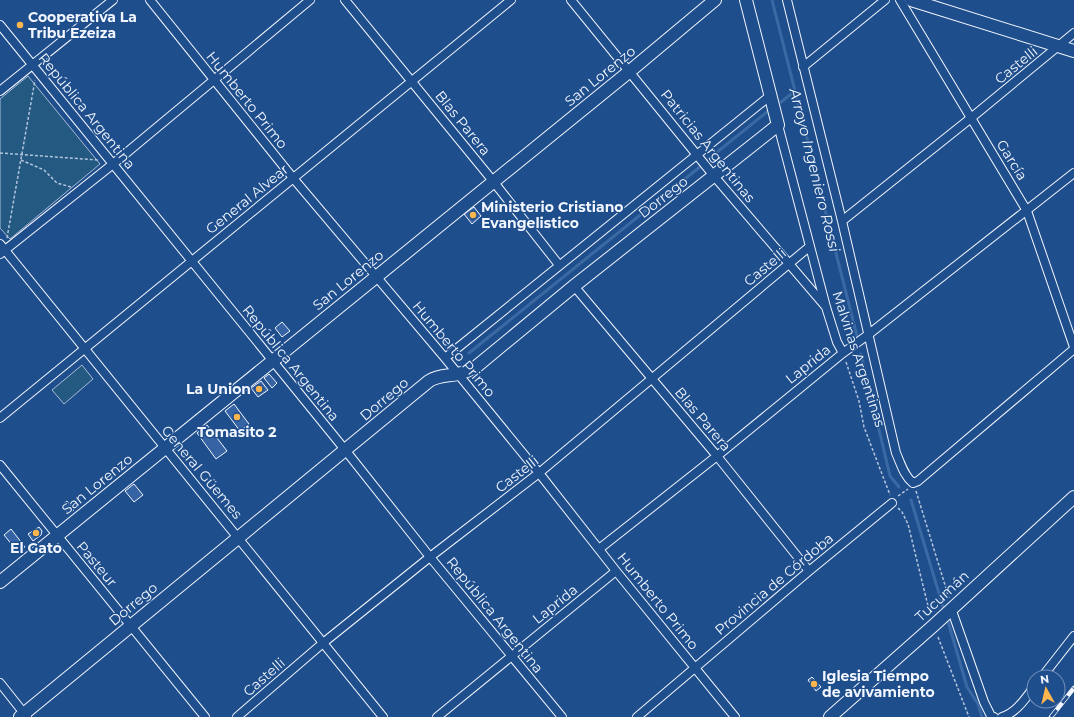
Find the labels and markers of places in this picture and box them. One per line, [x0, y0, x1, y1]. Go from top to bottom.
place label: Cooperativa La Tribu Ezeiza [28, 8, 137, 42]
marker: Cooperativa La Tribu Ezeiza [15, 20, 25, 30]
place label: Ministerio Cristiano Evangelistico [481, 198, 624, 232]
marker: Ministerio Cristiano Evangelistico [468, 210, 478, 220]
place label: La Union [186, 380, 251, 398]
marker: La Union [254, 384, 264, 394]
marker: Tomasito 2 [232, 412, 242, 422]
place label: Tomasito 2 [197, 423, 277, 441]
marker: El Gato [31, 528, 41, 538]
place label: El Gato [10, 539, 62, 557]
place label: Iglesia Tiempo de avivamiento [822, 667, 935, 701]
marker: Iglesia Tiempo de avivamiento [809, 679, 819, 689]

